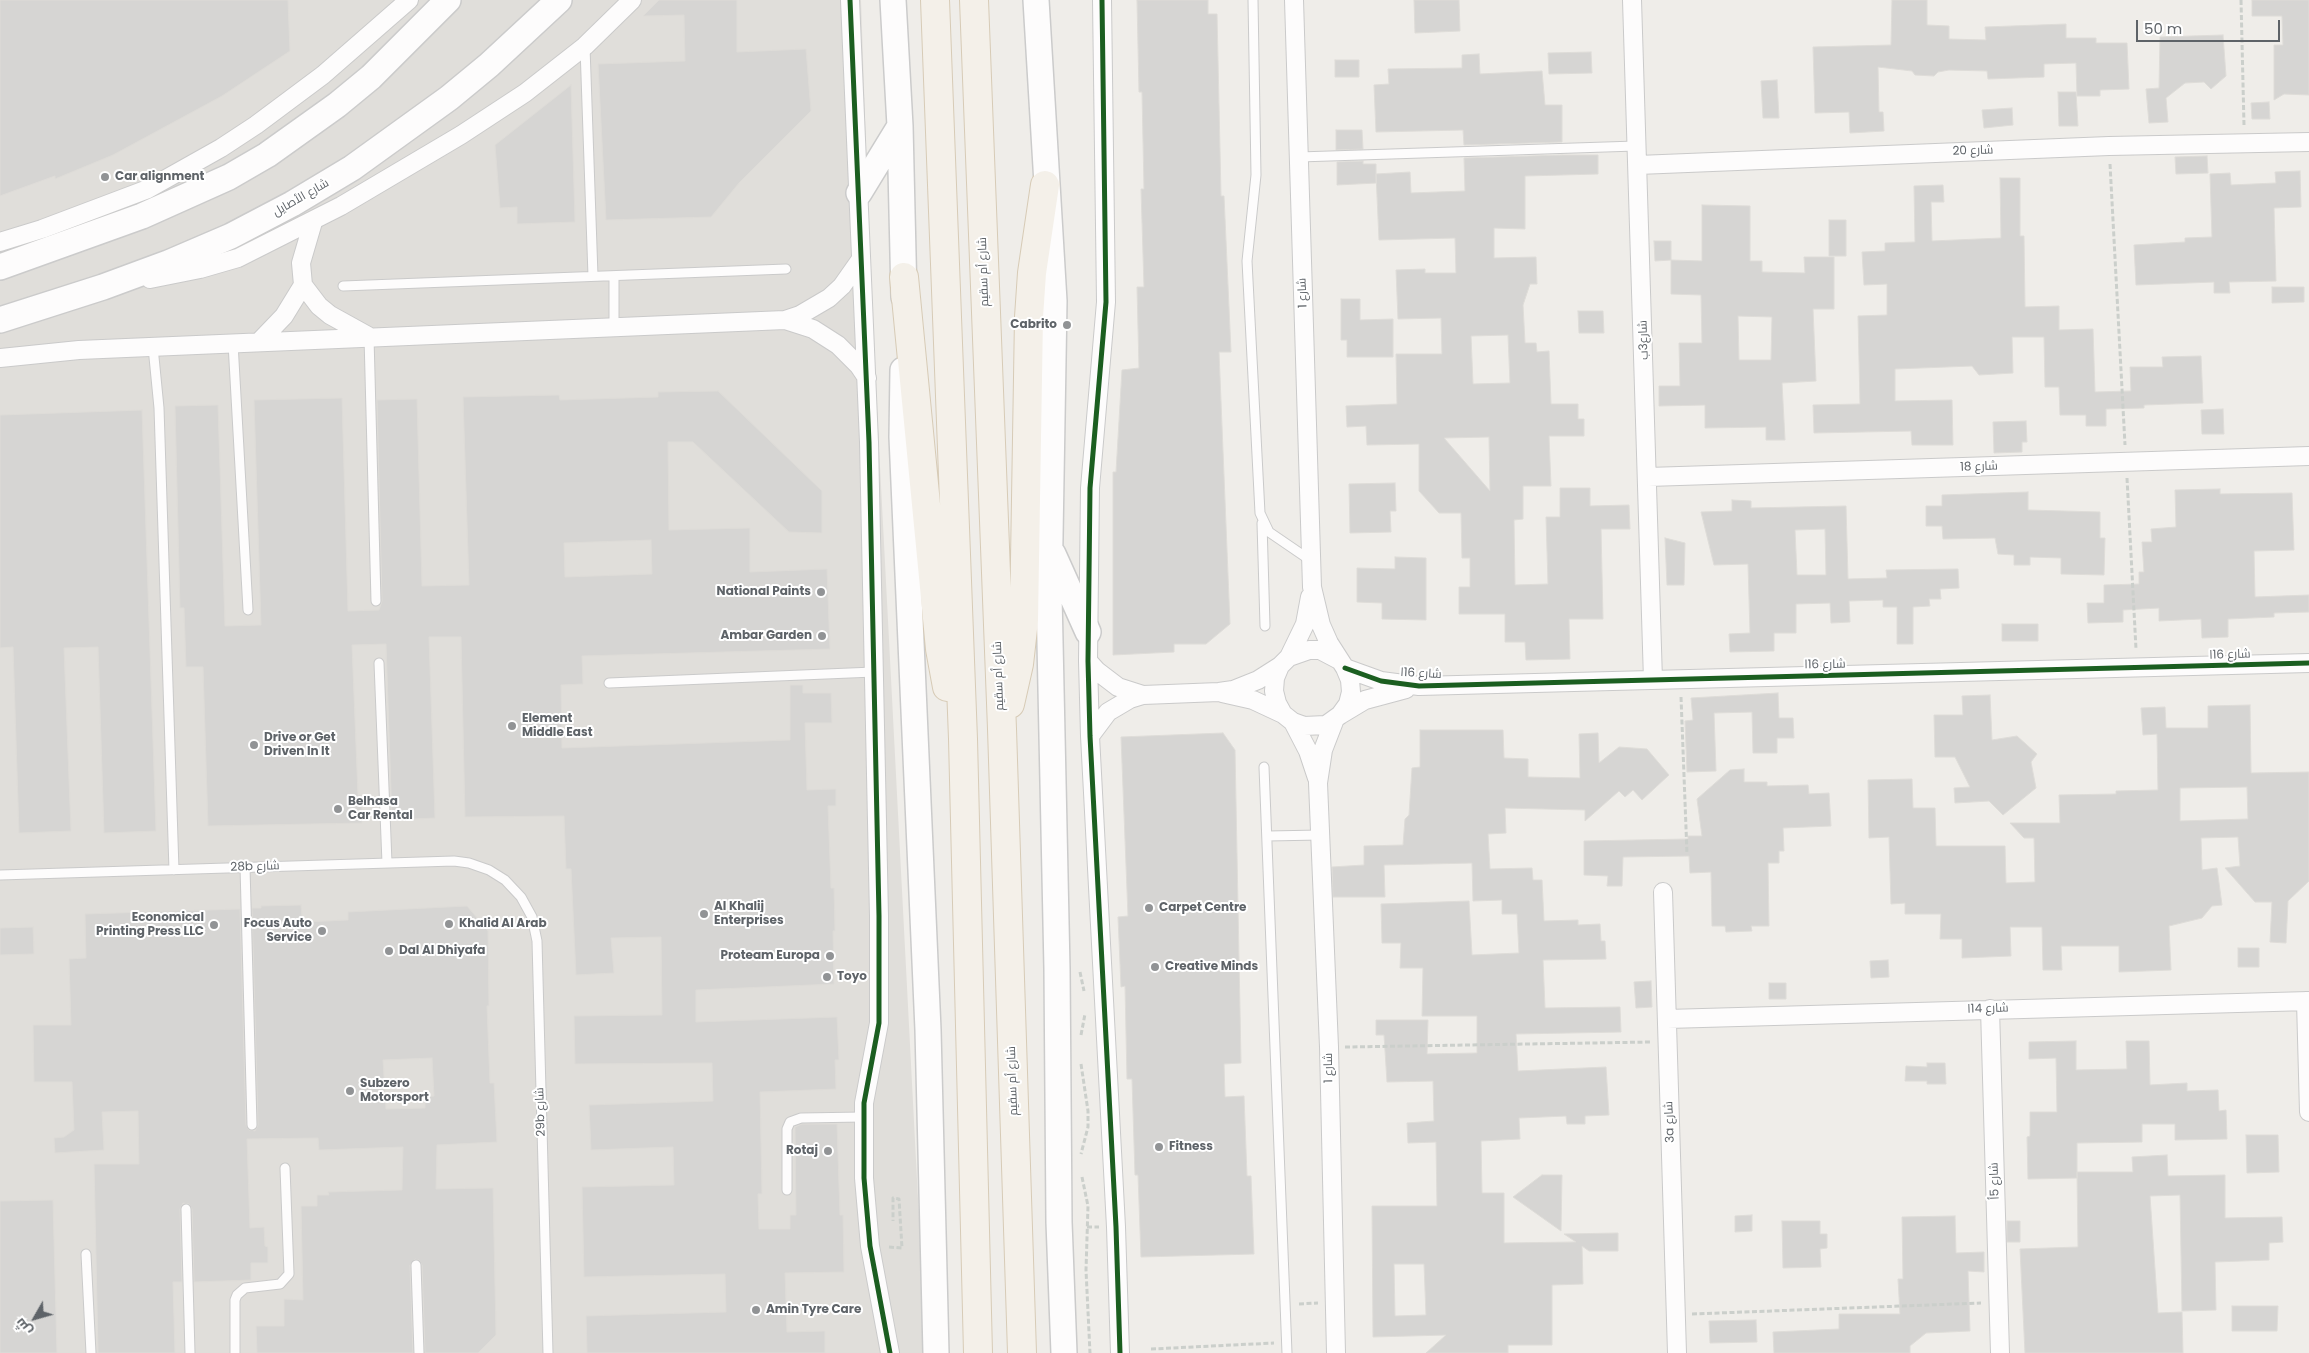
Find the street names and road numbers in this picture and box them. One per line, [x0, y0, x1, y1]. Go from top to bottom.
street label: شارع 20 [1952, 143, 1994, 159]
street label: شارع الأصايل [270, 176, 332, 220]
street label: شارع أم سقيم [976, 237, 992, 307]
street label: شارع 1 [1295, 278, 1311, 308]
street label: شارع3ب [1636, 320, 1652, 360]
street label: شارع 18 [1960, 459, 1998, 475]
street label: شارع أم سقيم [991, 641, 1007, 711]
street label: شارع 16ا [2209, 647, 2251, 663]
street label: شارع 16ا [1804, 657, 1846, 673]
street label: شارع 16ا [1400, 666, 1442, 682]
street label: 28b شارع [230, 859, 280, 875]
street label: شارع 14ا [1967, 1001, 2009, 1017]
street label: شارع أم سقيم [1005, 1046, 1021, 1116]
street label: شارع 1 [1322, 1053, 1336, 1083]
street label: 29b شارع [533, 1087, 549, 1137]
street label: 3a شارع [1662, 1101, 1678, 1143]
street label: شارع 5أ [1987, 1162, 2003, 1200]

